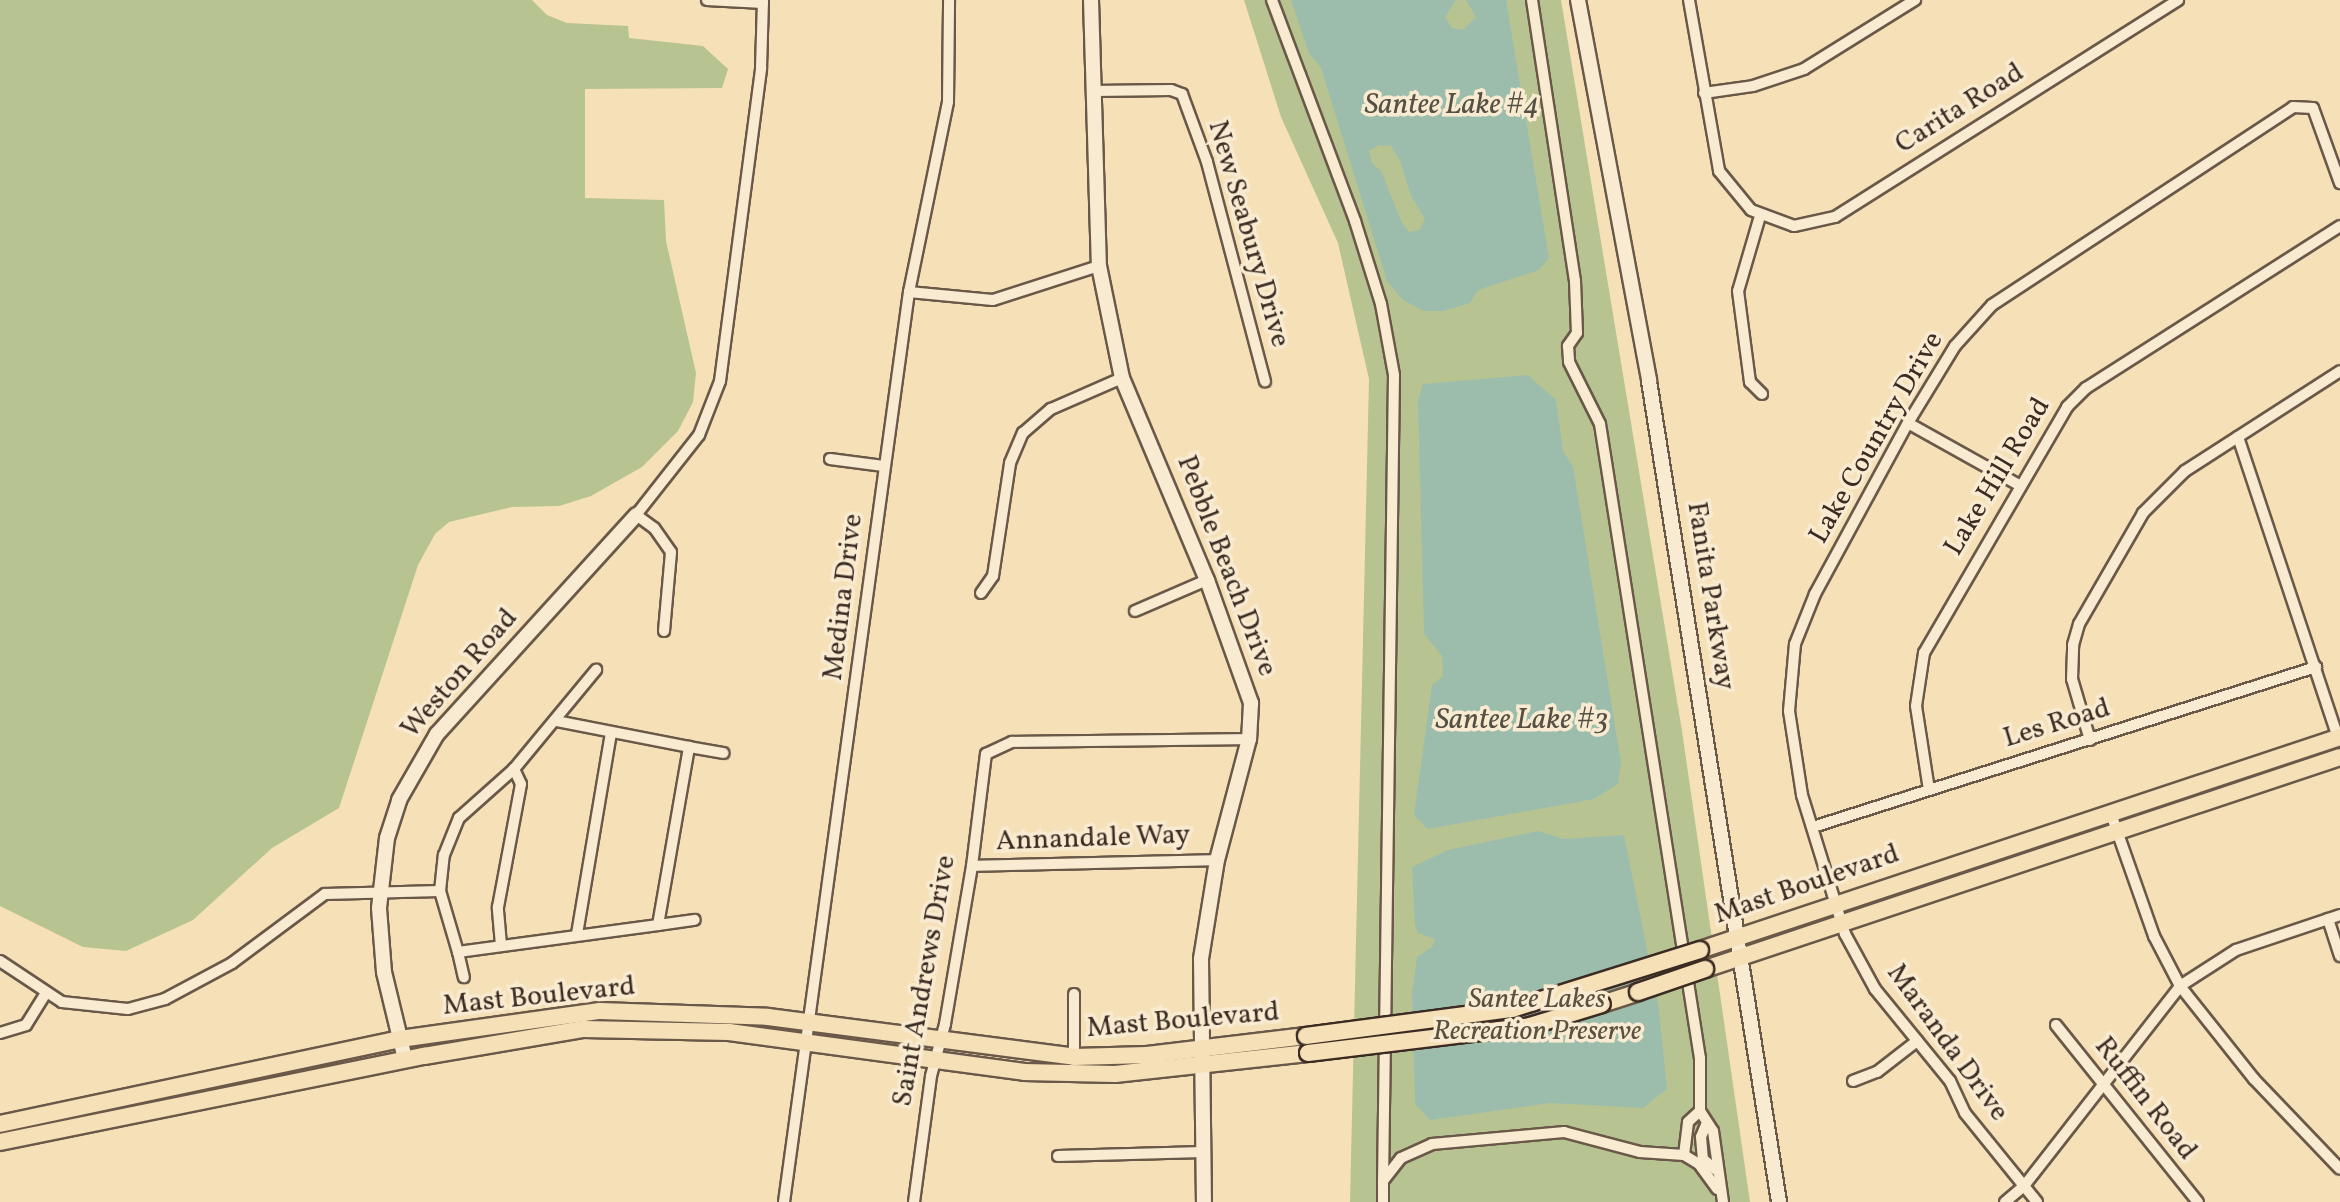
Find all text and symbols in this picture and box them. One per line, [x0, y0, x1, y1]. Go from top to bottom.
street label: Carita Road [1890, 56, 2030, 162]
water label: Santee Lake #4 [1365, 87, 1539, 123]
street label: New Seabury Drive [1199, 116, 1297, 352]
street label: Lake Country Drive [1803, 326, 1951, 550]
street label: Lake Hill Road [1938, 392, 2058, 562]
street label: Pebble Beach Drive [1168, 451, 1284, 681]
street label: Fanita Parkway [1679, 500, 1741, 692]
street label: Medina Drive [817, 512, 871, 682]
street label: Weston Road [394, 602, 526, 746]
street label: Les Road [2000, 692, 2114, 756]
water label: Santee Lake #3 [1435, 702, 1609, 738]
street label: Annandale Way [995, 819, 1191, 859]
street label: Mast Boulevard [1710, 838, 1904, 932]
street label: Saint Andrews Drive [886, 853, 964, 1109]
street label: Maranda Drive [1879, 958, 2015, 1128]
street label: Mast Boulevard [441, 970, 637, 1024]
park label: Santee Lakes Recreation Preserve [1433, 983, 1641, 1049]
street label: Mast Boulevard [1085, 996, 1281, 1046]
street label: Ruffin Road [2086, 1031, 2204, 1167]

